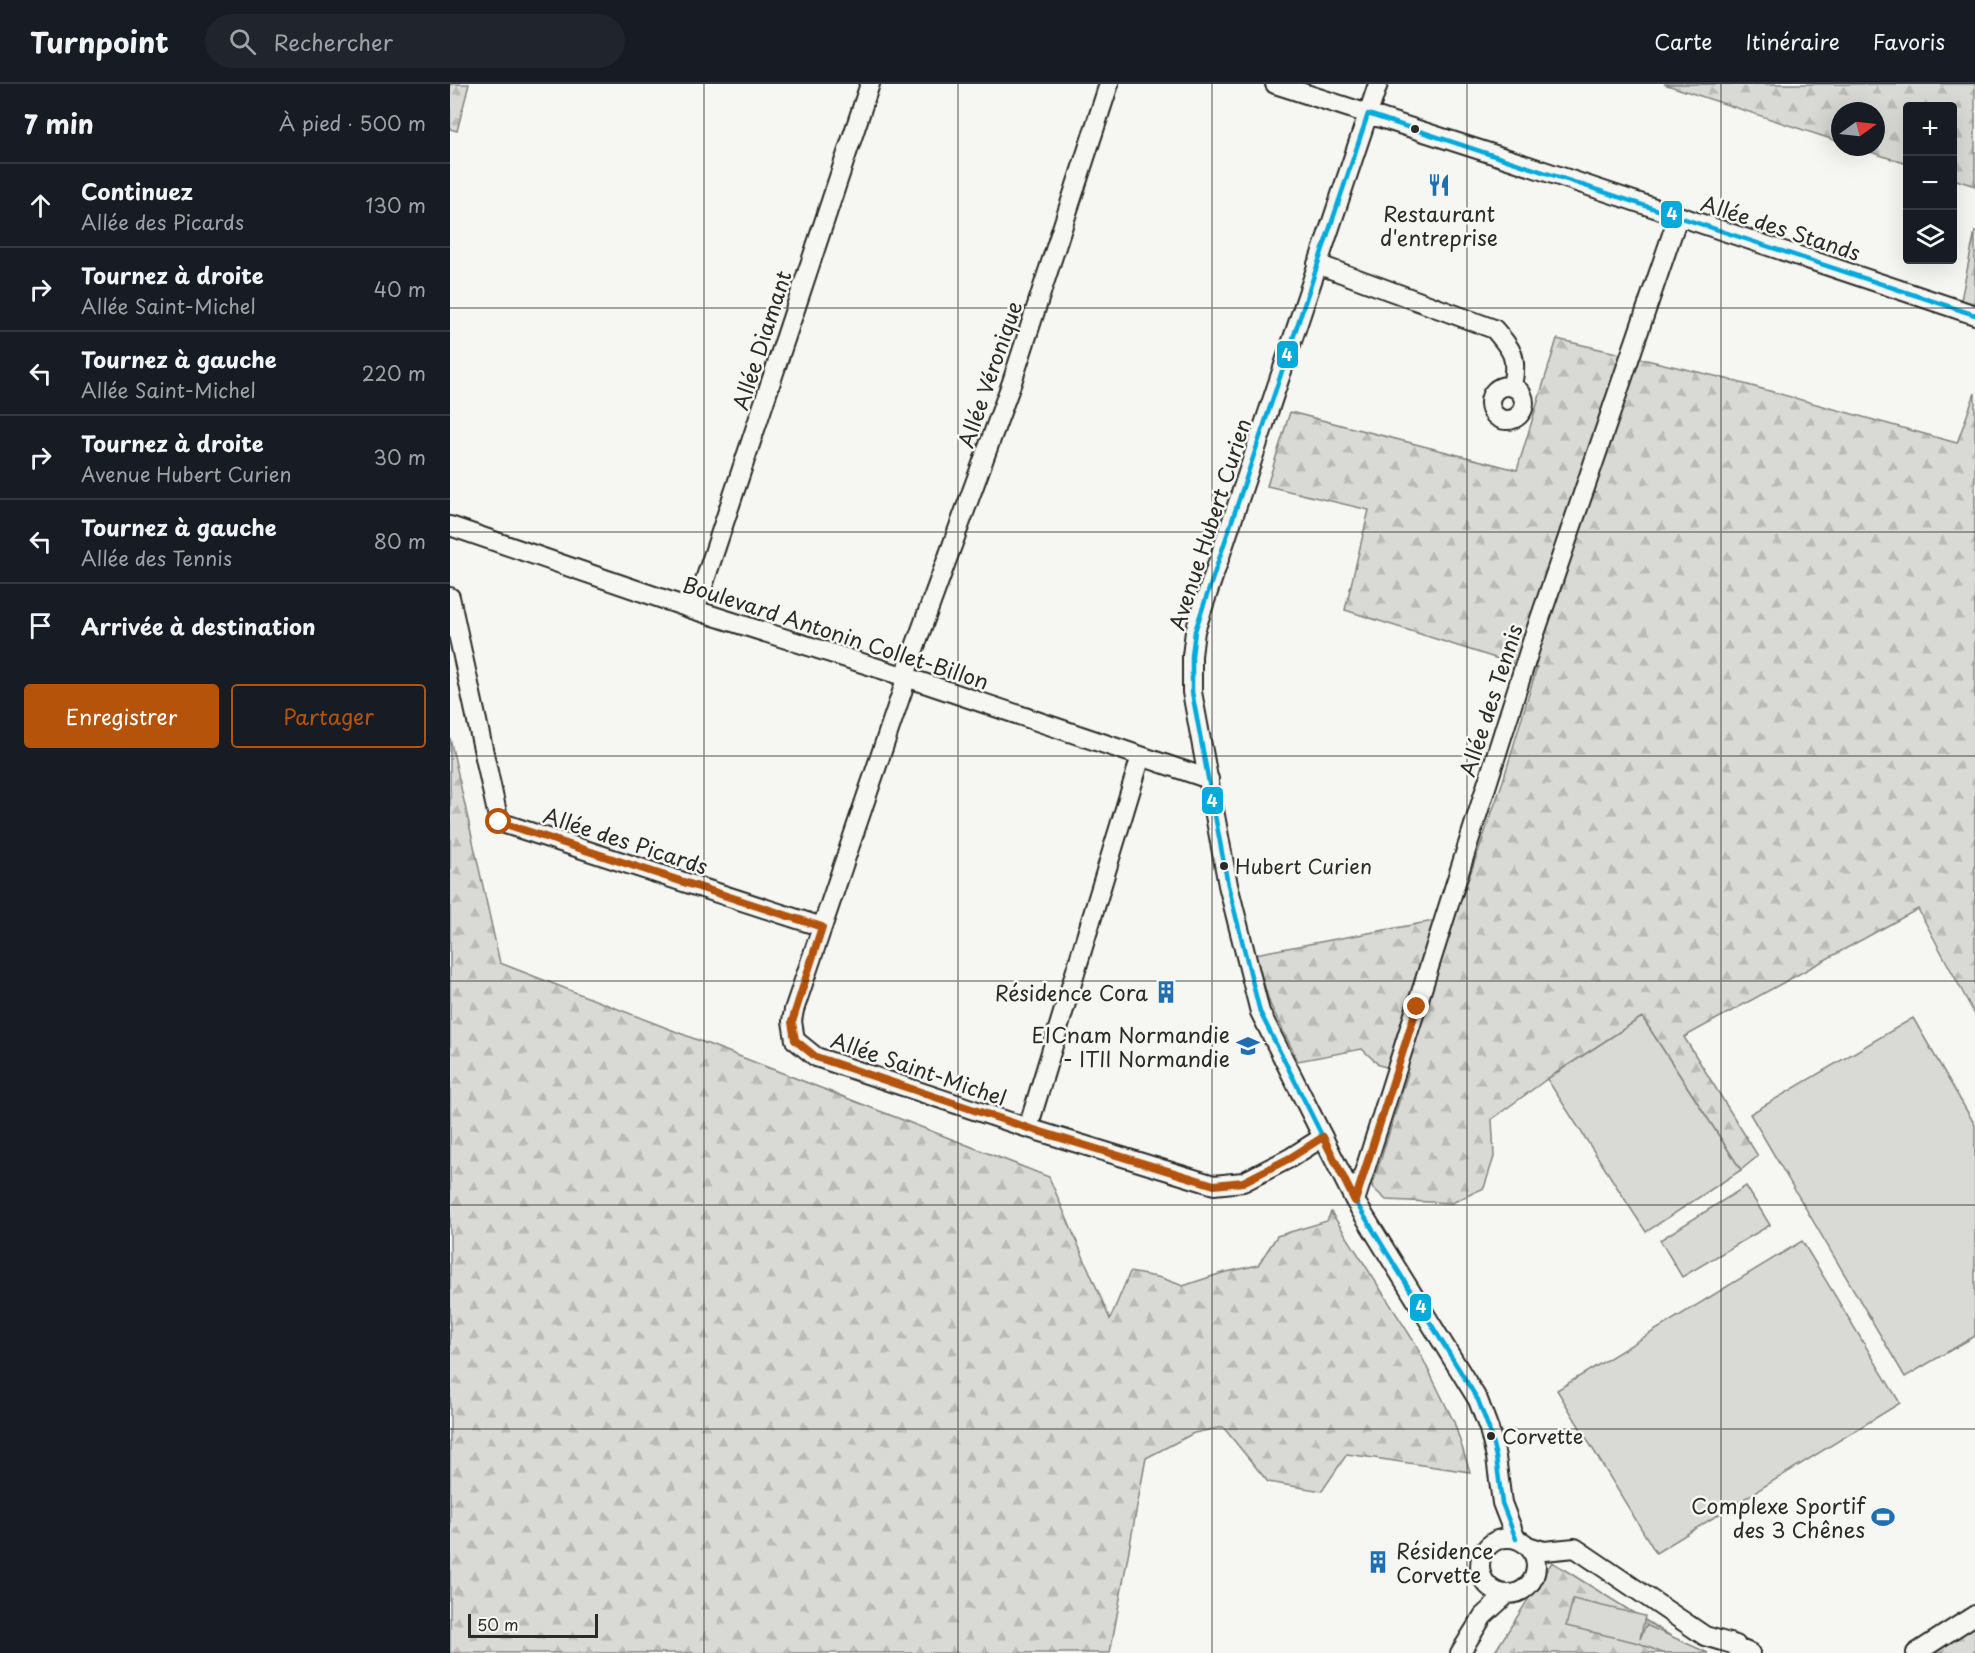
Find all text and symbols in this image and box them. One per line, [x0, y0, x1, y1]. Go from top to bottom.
search box [205, 14, 625, 68]
text: Turnpoint [30, 20, 169, 63]
icon: search [226, 25, 259, 58]
text: Rechercher [274, 25, 393, 58]
text: Carte [1654, 25, 1713, 57]
text: Itinéraire [1746, 25, 1840, 57]
text: Favoris [1873, 25, 1945, 57]
north arrow [1831, 102, 1885, 156]
map controls [1903, 102, 1957, 264]
button: + [1903, 102, 1957, 156]
text: 7 min [24, 104, 94, 143]
text: À pied · 500 m [279, 108, 426, 138]
unlabelled marker [1409, 123, 1421, 135]
button: − [1903, 156, 1957, 210]
restaurant icon: Restaurant d'entreprise [1426, 172, 1452, 198]
text: Continuez [81, 174, 193, 207]
street label: Allée des Stands [1697, 186, 1865, 268]
icon: ahead [24, 189, 57, 222]
text: 130 m [366, 190, 426, 220]
place label: Restaurant d'entreprise [1380, 197, 1498, 253]
line badge: 4 [1660, 200, 1683, 229]
text: 4 [1667, 201, 1678, 225]
text: Allée des Picards [81, 207, 244, 237]
button: layers [1903, 210, 1957, 264]
text: Tournez à droite [81, 258, 264, 291]
street label: Allée Diamant [723, 266, 799, 414]
icon: right [24, 273, 57, 306]
text: 40 m [374, 274, 426, 304]
text: Allée Saint-Michel [81, 291, 256, 321]
street label: Allée Véronique [949, 296, 1029, 452]
line badge: 4 [1276, 340, 1299, 369]
text: Tournez à gauche [81, 342, 277, 375]
text: 4 [1282, 342, 1293, 366]
icon: left [24, 357, 57, 390]
text: 220 m [362, 358, 426, 388]
text: Allée Saint-Michel [81, 375, 256, 405]
street label: Avenue Hubert Curien [1160, 414, 1258, 634]
text: Tournez à droite [81, 426, 264, 459]
icon: right [24, 441, 57, 474]
text: 30 m [373, 442, 426, 472]
text: Avenue Hubert Curien [81, 459, 291, 489]
text: Tournez à gauche [81, 510, 277, 543]
icon: left [24, 525, 57, 558]
text: 80 m [374, 526, 426, 556]
text: Allée des Tennis [81, 543, 232, 573]
street label: Boulevard Antonin Collet-Billon [679, 567, 993, 697]
icon: arrive [24, 609, 57, 642]
text: Arrivée à destination [81, 609, 315, 642]
street label: Allée des Tennis [1450, 620, 1530, 780]
button: Enregistrer [24, 684, 219, 748]
button: Partager [231, 684, 426, 748]
line badge: 4 [1201, 786, 1224, 815]
text: 4 [1207, 788, 1218, 812]
street label: Allée des Picards [540, 798, 712, 882]
route start [485, 808, 511, 834]
place label: Hubert Curien [1235, 851, 1372, 881]
marker: Hubert Curien [1218, 860, 1230, 872]
place label: Résidence Cora [995, 976, 1148, 1008]
building icon: Résidence Cora [1153, 979, 1179, 1005]
route end [1403, 993, 1429, 1019]
place label: EICnam Normandie - ITII Normandie [1032, 1018, 1230, 1074]
street label: Allée Saint-Michel [827, 1023, 1011, 1113]
school or university icon: EICnam Normandie - ITII Normandie [1235, 1033, 1261, 1059]
line badge: 4 [1409, 1293, 1432, 1322]
text: 4 [1416, 1294, 1427, 1318]
place label: Corvette [1502, 1421, 1583, 1451]
marker: Corvette [1485, 1430, 1497, 1442]
place label: Complexe Sportif des 3 Chênes [1691, 1489, 1866, 1545]
sports icon: Complexe Sportif des 3 Chênes [1870, 1504, 1896, 1530]
place label: Résidence Corvette [1396, 1534, 1494, 1590]
building icon: Résidence Corvette [1365, 1549, 1391, 1575]
scale bar [468, 1611, 598, 1638]
text: 50 m [477, 1612, 518, 1636]

